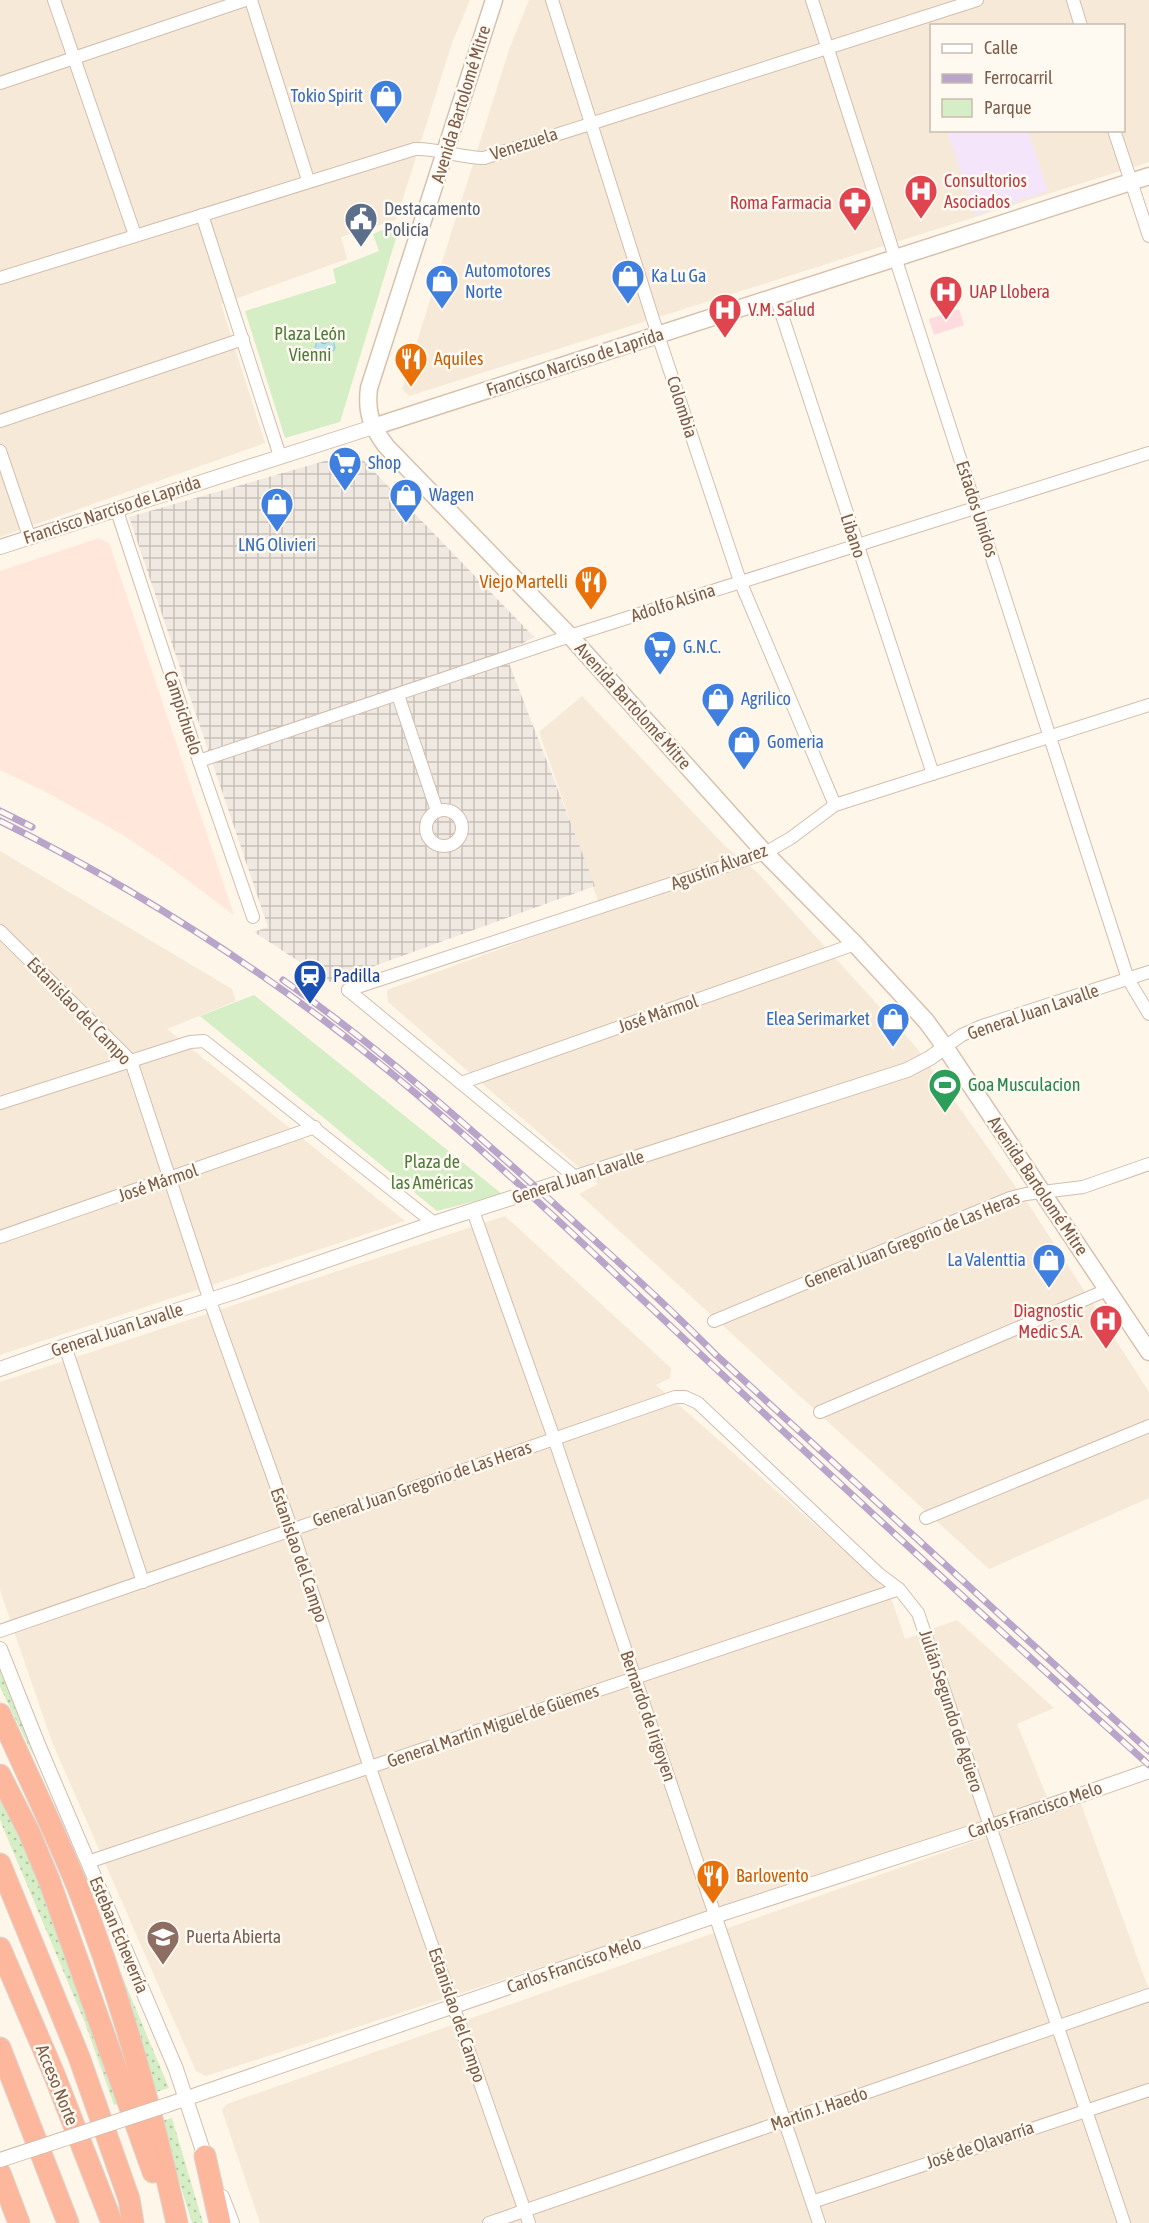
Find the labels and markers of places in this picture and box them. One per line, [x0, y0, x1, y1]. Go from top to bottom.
shop icon: Tokio Spirit [368, 78, 404, 125]
place label: Tokio Spirit [290, 85, 363, 106]
place label: Consultorios Asociados [944, 170, 1027, 212]
hospital icon: Consultorios Asociados [903, 173, 939, 220]
pharmacy icon: Roma Farmacia [837, 185, 873, 232]
place label: Roma Farmacia [730, 192, 832, 213]
place label: Destacamento Policía [384, 198, 481, 240]
public building icon: Destacamento Policía [343, 201, 379, 248]
shop icon: Ka Lu Ga [610, 258, 646, 305]
place label: Automotores Norte [465, 260, 551, 302]
shop icon: Automotores Norte [424, 263, 460, 310]
place label: Ka Lu Ga [651, 265, 706, 286]
hospital icon: UAP Llobera [928, 274, 964, 321]
place label: UAP Llobera [969, 281, 1050, 302]
hospital icon: V.M. Salud [707, 292, 743, 339]
place label: V.M. Salud [748, 299, 815, 320]
restaurant icon: Aquiles [393, 341, 429, 388]
place label: Aquiles [434, 348, 483, 369]
supermarket icon: Shop [327, 445, 363, 492]
place label: Shop [368, 452, 401, 473]
shop icon: Wagen [388, 477, 424, 524]
place label: Wagen [429, 484, 474, 505]
shop icon: LNG Olivieri [259, 486, 295, 533]
place label: LNG Olivieri [238, 534, 316, 555]
restaurant icon: Viejo Martelli [573, 564, 609, 611]
place label: Viejo Martelli [479, 571, 568, 592]
supermarket icon: G.N.C. [642, 629, 678, 676]
place label: G.N.C. [683, 636, 721, 657]
shop icon: Agrilico [700, 681, 736, 728]
place label: Agrilico [741, 688, 791, 709]
shop icon: Gomeria [726, 724, 762, 771]
place label: Gomeria [767, 731, 824, 752]
station icon: Padilla [292, 958, 328, 1005]
place label: Padilla [333, 965, 380, 986]
shop icon: Elea Serimarket [875, 1001, 911, 1048]
place label: Elea Serimarket [766, 1008, 870, 1029]
sports icon: Goa Musculacion [927, 1067, 963, 1114]
place label: Goa Musculacion [968, 1074, 1080, 1095]
shop icon: La Valenttia [1031, 1242, 1067, 1289]
place label: La Valenttia [947, 1249, 1026, 1270]
place label: Diagnostic Medic S.A. [1013, 1300, 1083, 1342]
hospital icon: Diagnostic Medic S.A. [1088, 1303, 1124, 1350]
restaurant icon: Barlovento [695, 1858, 731, 1905]
place label: Barlovento [736, 1865, 809, 1886]
school or university icon: Puerta Abierta [145, 1919, 181, 1966]
place label: Puerta Abierta [186, 1926, 281, 1947]

